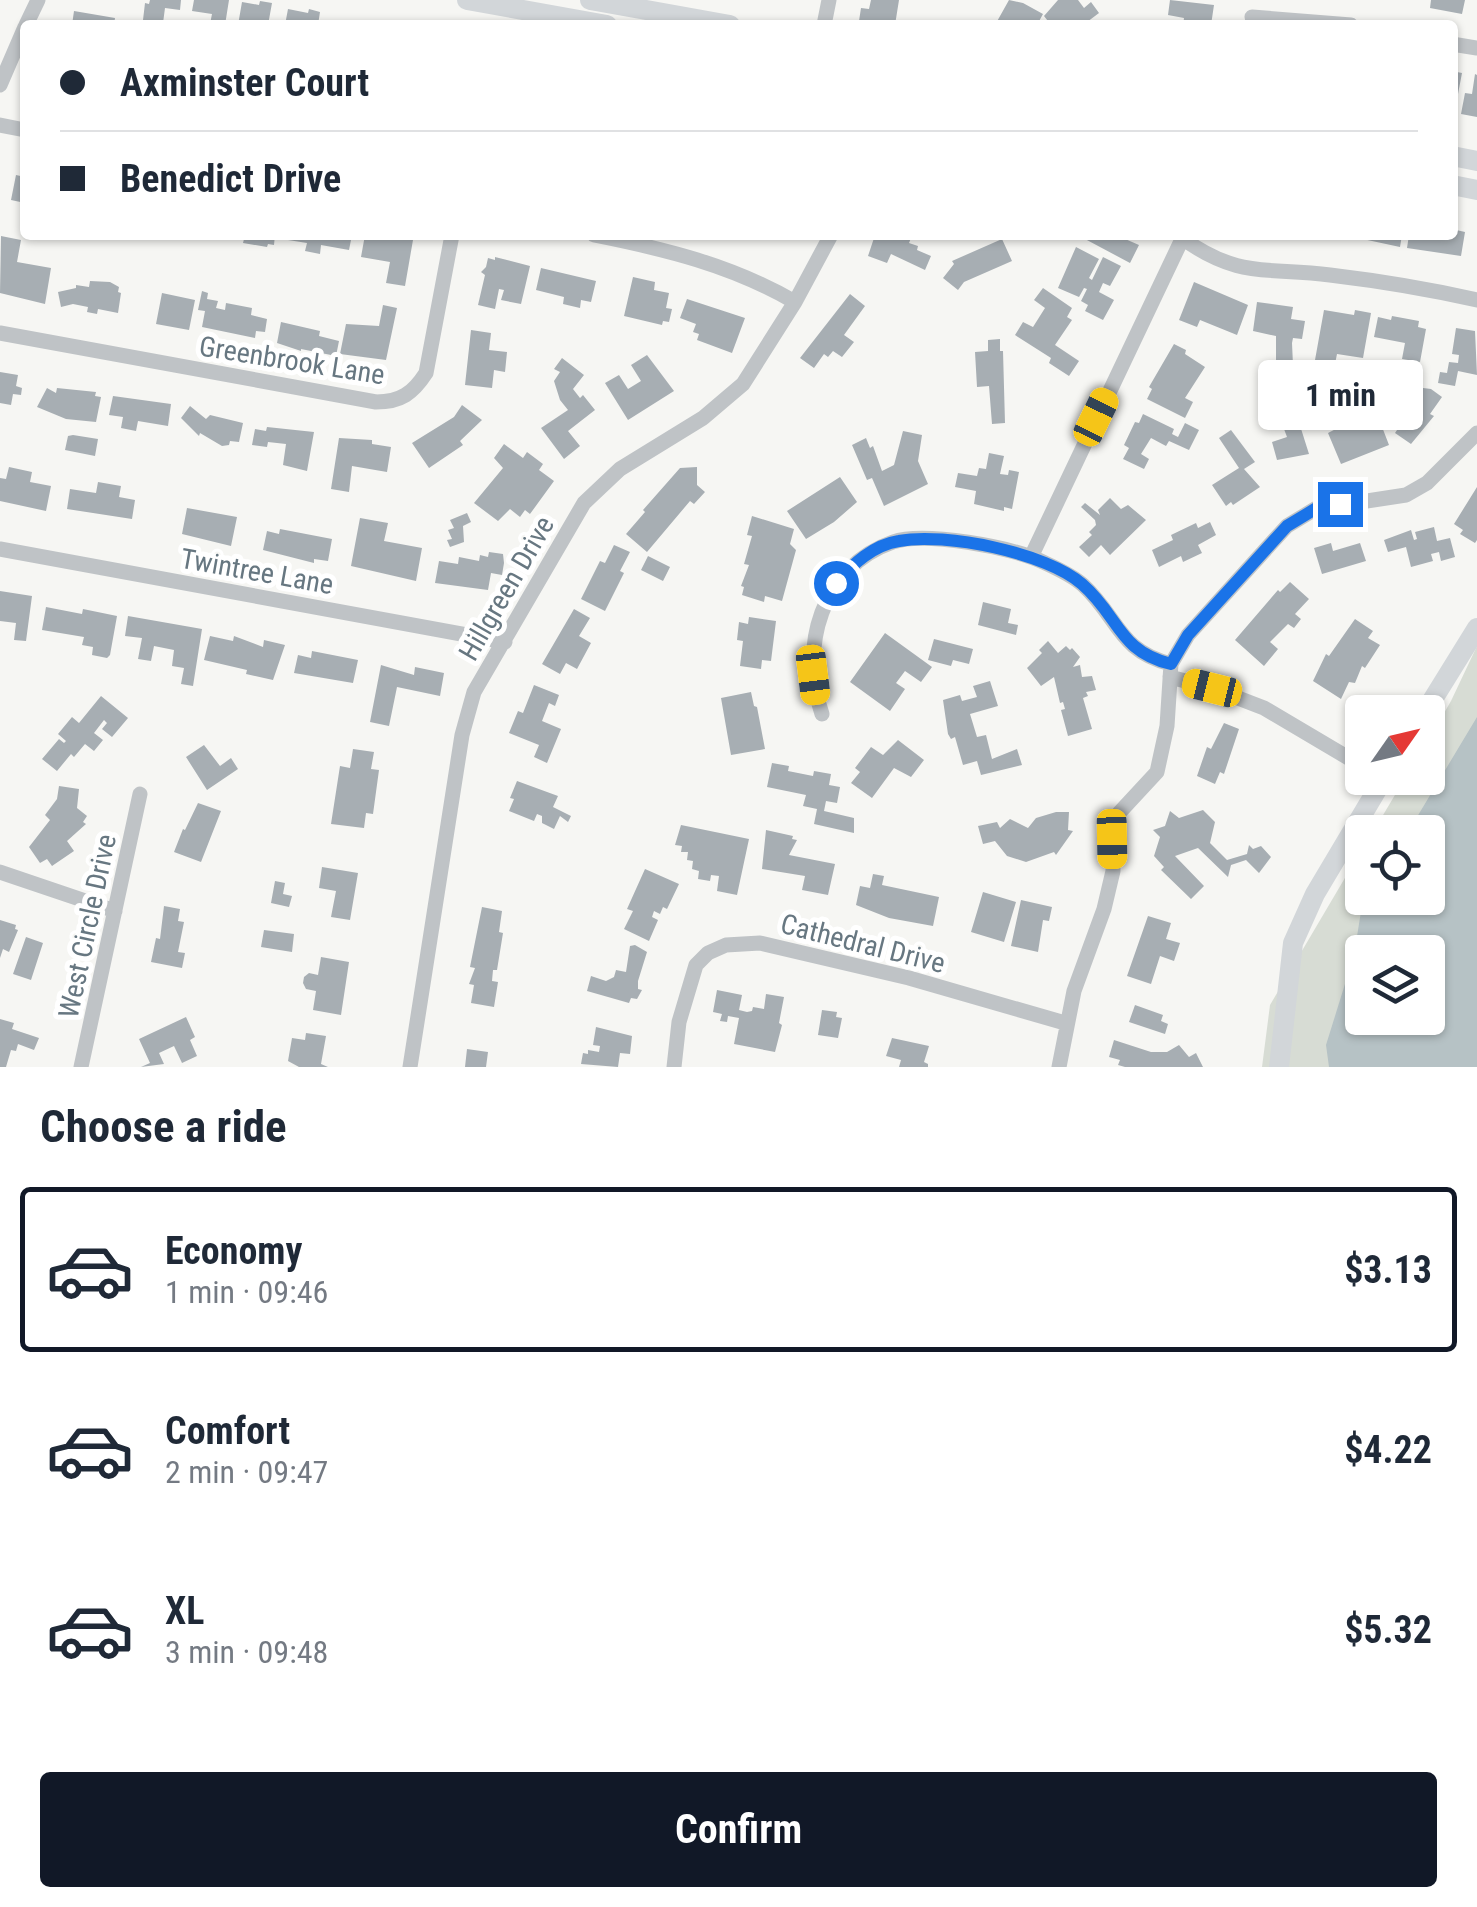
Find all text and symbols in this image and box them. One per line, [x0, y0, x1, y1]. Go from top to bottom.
text: Axminster Court [120, 61, 369, 105]
text: Benedict Drive [120, 157, 341, 201]
street label: Greenbrook Lane [197, 330, 387, 391]
callout: 1 min [1258, 359, 1422, 429]
text: 1 min [1305, 376, 1376, 414]
car [1069, 383, 1123, 451]
route end [1318, 482, 1363, 527]
street label: Hillgreen Drive [452, 510, 561, 666]
street label: Twintree Lane [178, 542, 336, 601]
route start [814, 561, 859, 606]
car [794, 643, 832, 707]
car [1179, 666, 1245, 710]
north arrow [1345, 695, 1445, 795]
map controls [1345, 695, 1445, 1035]
car [1096, 809, 1128, 869]
button: locate [1345, 815, 1445, 915]
street label: West Circle Drive [52, 831, 123, 1021]
street label: Cathedral Drive [777, 907, 948, 980]
button: layers [1345, 935, 1445, 1035]
text: Choose a ride [40, 1100, 287, 1153]
icon: car [45, 1225, 135, 1315]
text: Economy [165, 1229, 302, 1273]
text: $3.13 [1344, 1248, 1432, 1292]
text: 1 min · 09:46 [165, 1273, 328, 1311]
icon: car [45, 1405, 135, 1495]
text: Comfort [165, 1409, 290, 1453]
text: $4.22 [1344, 1428, 1432, 1472]
text: 2 min · 09:47 [165, 1453, 328, 1491]
icon: car [45, 1585, 135, 1675]
text: XL [165, 1589, 204, 1633]
text: $5.32 [1344, 1608, 1432, 1652]
text: 3 min · 09:48 [165, 1633, 328, 1671]
button: Confirm [40, 1772, 1437, 1887]

